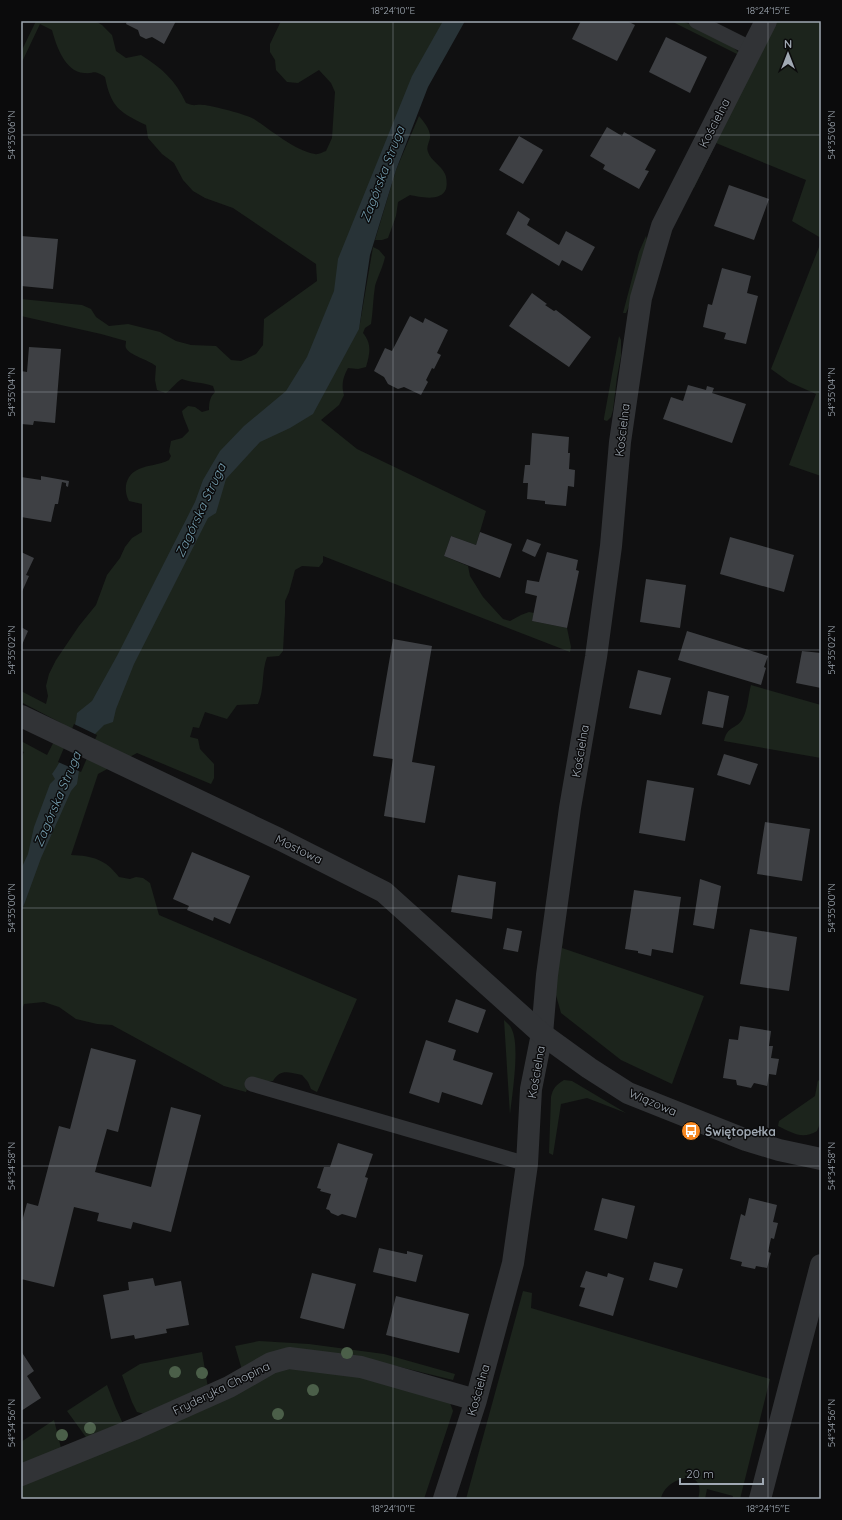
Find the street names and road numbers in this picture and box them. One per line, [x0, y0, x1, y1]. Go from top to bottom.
street label: Kościelna [695, 96, 733, 150]
street label: Kościelna [611, 403, 633, 457]
street label: Kościelna [568, 723, 592, 779]
street label: Mostowa [273, 831, 325, 867]
street label: Kościelna [524, 1044, 548, 1100]
street label: Wiązowa [627, 1085, 679, 1119]
street label: Fryderyka Chopina [170, 1358, 272, 1418]
street label: Kościelna [463, 1362, 493, 1418]

